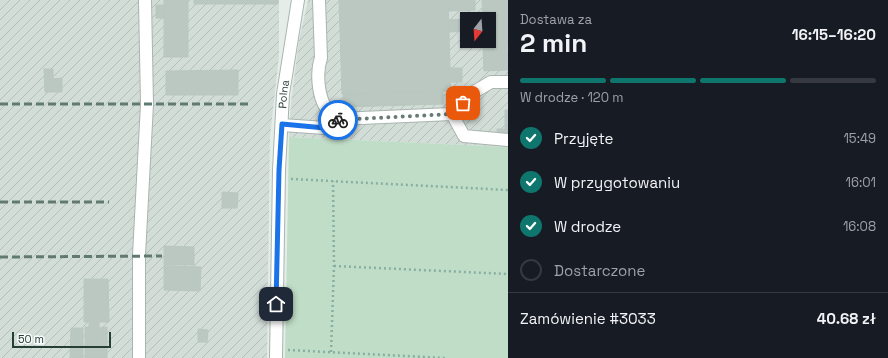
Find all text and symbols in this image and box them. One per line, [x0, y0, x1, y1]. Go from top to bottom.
text: Dostawa za [520, 11, 592, 28]
north arrow [460, 12, 496, 48]
map controls [460, 12, 496, 48]
text: 16:15–16:20 [792, 25, 876, 44]
text: 2 min [520, 26, 587, 60]
street label: Polna [275, 78, 292, 109]
pin [446, 86, 480, 120]
text: W drodze · 120 m [520, 89, 624, 106]
icon: bag [452, 92, 474, 114]
courier [318, 100, 358, 140]
icon: bike [327, 109, 349, 131]
icon: check [520, 127, 542, 149]
text: Przyjęte [554, 129, 613, 148]
text: 15:49 [843, 130, 876, 147]
icon: check [520, 171, 542, 193]
text: W przygotowaniu [554, 173, 680, 192]
text: 16:01 [846, 174, 876, 191]
icon: check [520, 215, 542, 237]
text: W drodze [554, 217, 621, 236]
text: 16:08 [843, 218, 876, 235]
text: Dostarczone [554, 261, 645, 280]
pin [259, 287, 293, 321]
icon: home [265, 293, 287, 315]
text: Zamówienie #3033 [520, 309, 656, 328]
text: 40.68 zł [817, 309, 876, 328]
scale bar [12, 330, 111, 349]
text: 50 m [18, 332, 44, 346]

